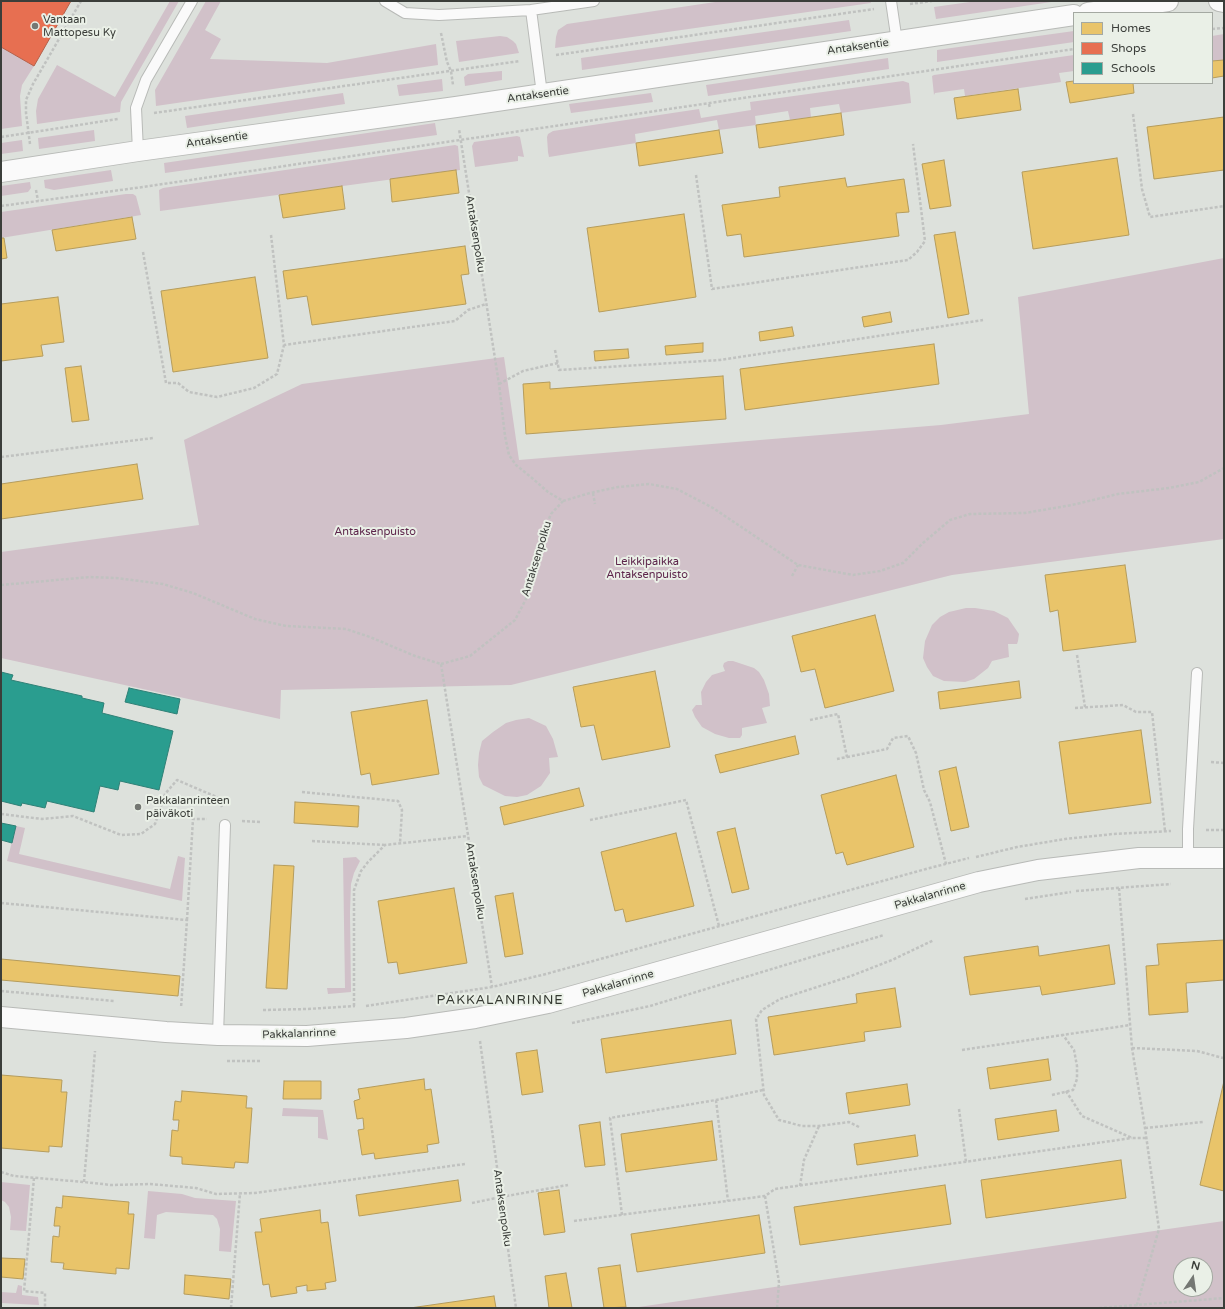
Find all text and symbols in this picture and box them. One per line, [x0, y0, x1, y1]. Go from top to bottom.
legend [1073, 12, 1213, 84]
place label: Vantaan Mattopesu Ky [43, 13, 116, 39]
marker: Vantaan Mattopesu Ky [30, 21, 40, 31]
text: Homes [1111, 21, 1151, 35]
street label: Antaksentie [826, 36, 890, 58]
text: Shops [1111, 41, 1146, 55]
text: Schools [1111, 61, 1155, 75]
street label: Antaksentie [506, 84, 570, 106]
street label: Antaksentie [185, 129, 249, 151]
street label: Antaksenpolku [462, 194, 488, 274]
street label: Antaksenpolku [519, 520, 555, 598]
park label: Antaksenpuisto [334, 525, 416, 539]
park label: Leikkipaikka Antaksenpuisto [606, 555, 688, 581]
place label: Pakkalanrinteen päiväkoti [146, 794, 230, 820]
marker: Pakkalanrinteen päiväkoti [133, 802, 143, 812]
street label: Antaksenpolku [462, 841, 488, 921]
street label: Pakkalanrinne [893, 880, 967, 912]
street label: Pakkalanrinne [581, 968, 655, 1000]
district label: PAKKALANRINNE [436, 993, 564, 1009]
street label: Pakkalanrinne [262, 1026, 336, 1042]
street label: Antaksenpolku [490, 1168, 514, 1248]
north arrow [1173, 1257, 1213, 1297]
text: N [1190, 1258, 1201, 1273]

